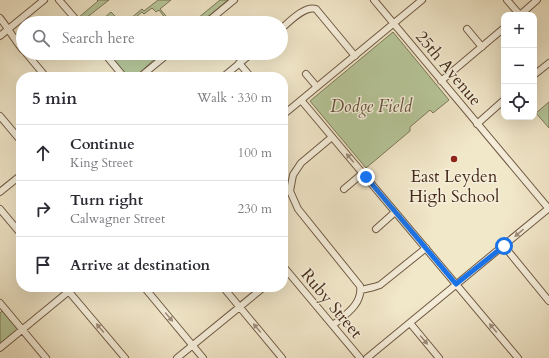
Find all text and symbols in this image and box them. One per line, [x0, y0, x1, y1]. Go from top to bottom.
map controls [501, 12, 537, 120]
button: + [501, 12, 537, 48]
search box [16, 16, 288, 60]
street label: 25th Avenue [410, 26, 487, 111]
icon: search [30, 27, 52, 49]
text: Search here [62, 28, 135, 48]
button: − [501, 48, 537, 84]
button: locate [501, 84, 537, 120]
text: 5 min [32, 87, 77, 110]
text: Walk · 330 m [197, 89, 272, 107]
park label: Dodge Field [330, 95, 413, 118]
text: Continue [70, 134, 135, 154]
icon: ahead [32, 142, 54, 164]
text: 100 m [238, 144, 272, 162]
one-way arrow [345, 153, 354, 164]
text: King Street [70, 154, 133, 172]
marker: East Leyden High School [449, 154, 459, 164]
place label: East Leyden High School [409, 165, 500, 208]
route end [357, 168, 375, 186]
text: Turn right [70, 190, 143, 210]
icon: right [32, 198, 54, 220]
text: 230 m [238, 200, 272, 218]
text: Calwagner Street [70, 210, 165, 228]
one-way arrow [513, 229, 524, 238]
route start [495, 237, 513, 255]
icon: arrive [32, 254, 54, 276]
text: Arrive at destination [70, 255, 210, 275]
street label: Ruby Street [296, 263, 368, 344]
one-way arrow [165, 312, 174, 322]
one-way arrow [95, 323, 104, 333]
one-way arrow [253, 323, 262, 333]
one-way arrow [488, 323, 497, 333]
one-way arrow [420, 335, 429, 346]

